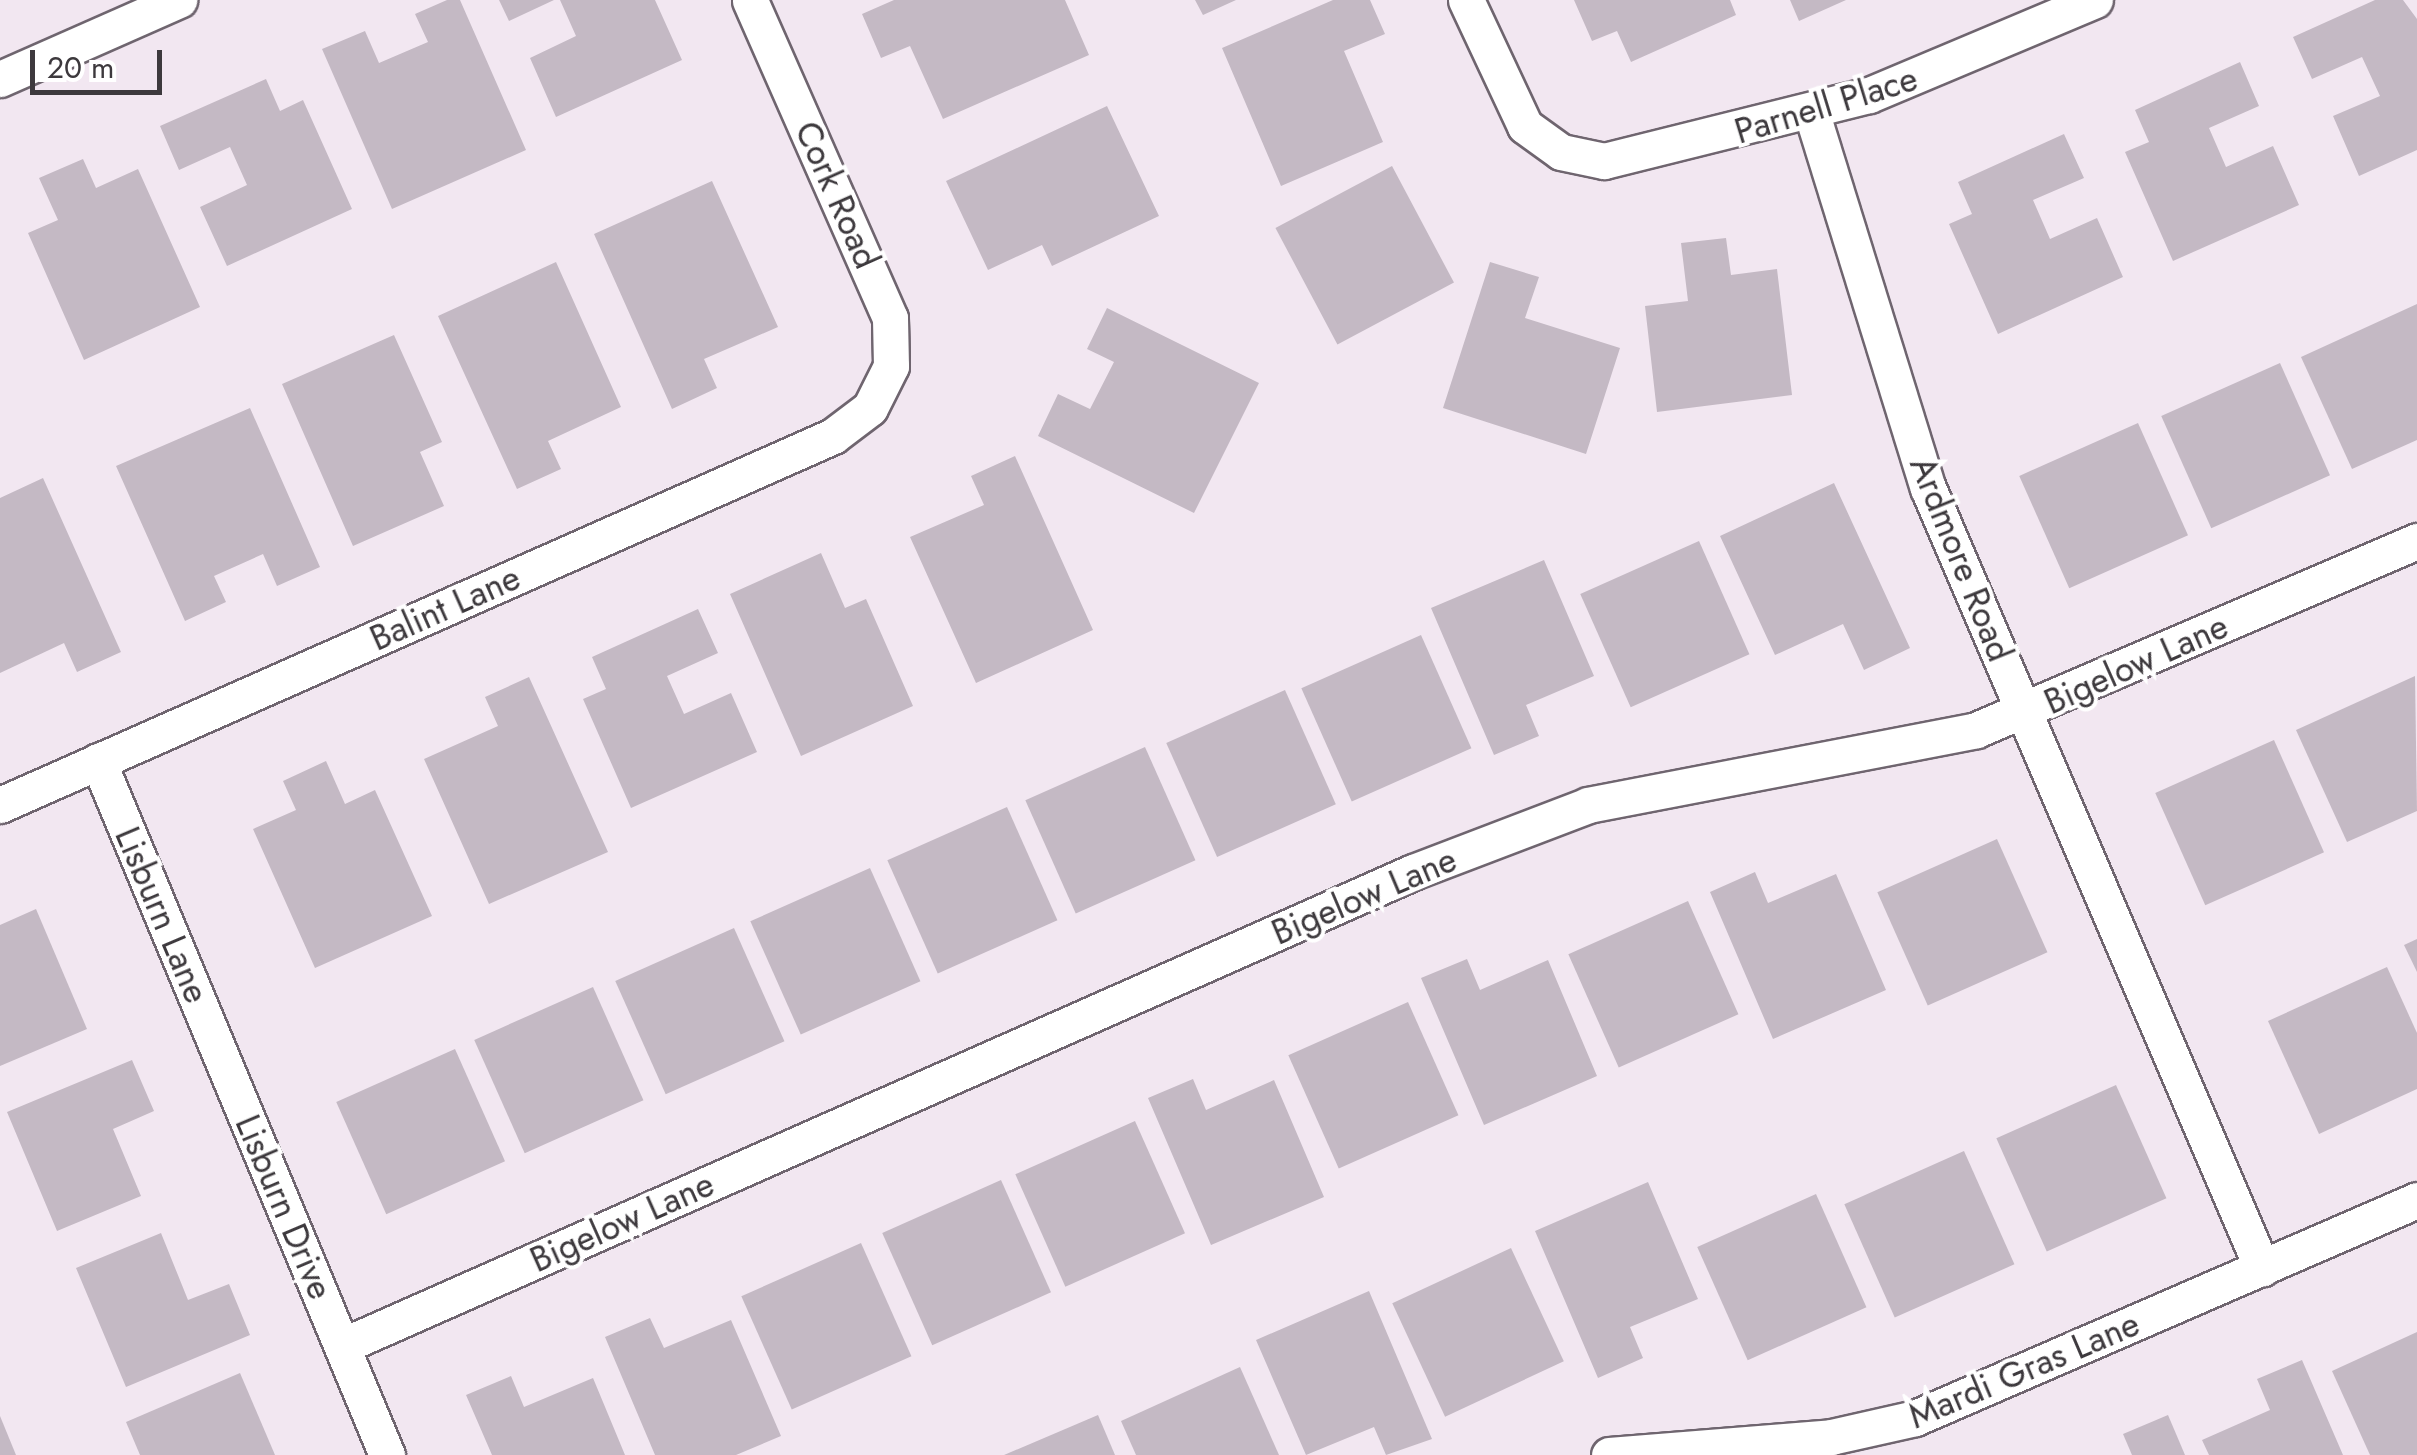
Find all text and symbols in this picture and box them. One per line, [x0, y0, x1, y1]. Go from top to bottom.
scale bar [35, 30, 168, 92]
text: 20 m [47, 46, 114, 89]
street label: Parnell Place [1730, 57, 1922, 153]
street label: Cork Road [786, 115, 888, 275]
street label: Ardmore Road [1901, 451, 2021, 667]
street label: Balint Lane [363, 556, 527, 660]
street label: Bigelow Lane [2038, 605, 2234, 723]
street label: Lisburn Lane [106, 821, 218, 1009]
street label: Bigelow Lane [1265, 838, 1463, 954]
street label: Lisburn Drive [226, 1109, 342, 1305]
street label: Bigelow Lane [524, 1163, 720, 1281]
street label: Mardi Gras Lane [1902, 1303, 2146, 1437]

